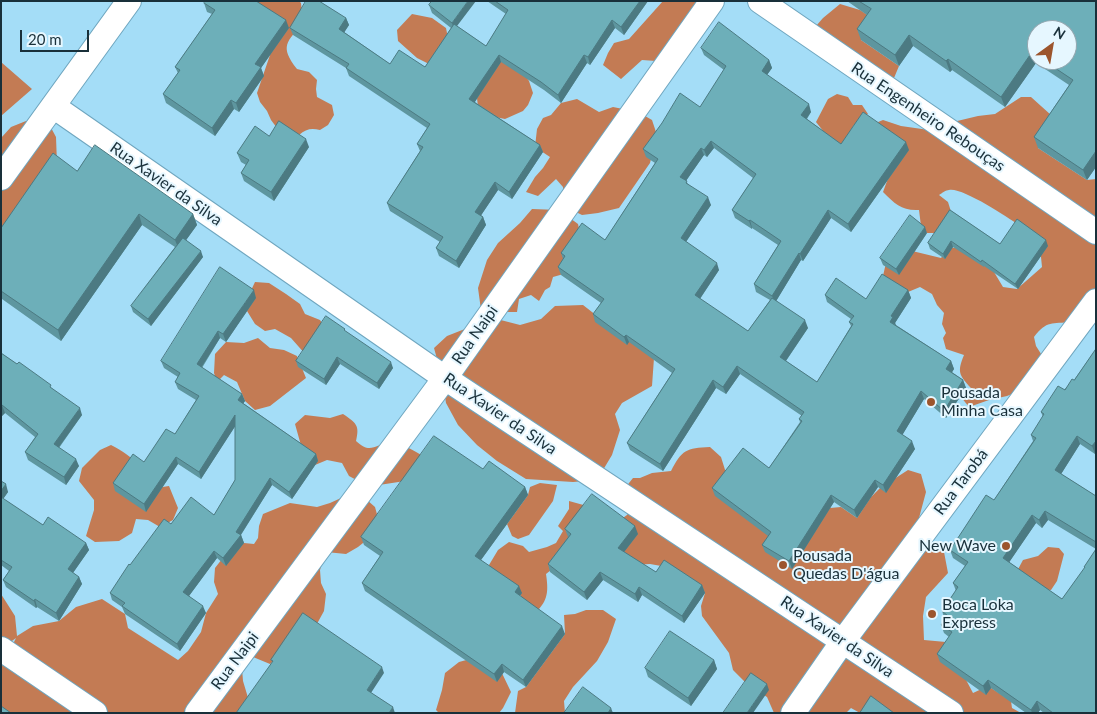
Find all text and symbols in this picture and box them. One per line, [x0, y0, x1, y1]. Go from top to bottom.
scale bar [22, 20, 91, 52]
north arrow [1027, 20, 1077, 70]
text: N [1051, 23, 1069, 43]
text: 20 m [28, 30, 62, 48]
street label: Rua Engenheiro Rebouças [847, 58, 1009, 176]
street label: Rua Xavier da Silva [106, 138, 226, 230]
street label: Rua Naipi [448, 302, 502, 368]
street label: Rua Xavier da Silva [440, 369, 560, 459]
place label: Pousada Minha Casa [941, 383, 1023, 421]
marker: Pousada Minha Casa [925, 396, 937, 408]
street label: Rua Tarobá [930, 445, 992, 519]
place label: New Wave [919, 536, 996, 556]
marker: New Wave [1000, 540, 1012, 552]
place label: Pousada Quedas D'água [793, 546, 899, 584]
marker: Pousada Quedas D'água [777, 559, 789, 571]
street label: Rua Xavier da Silva [777, 592, 897, 682]
place label: Boca Loka Express [942, 595, 1014, 633]
marker: Boca Loka Express [926, 608, 938, 620]
street label: Rua Naipi [207, 628, 263, 694]

